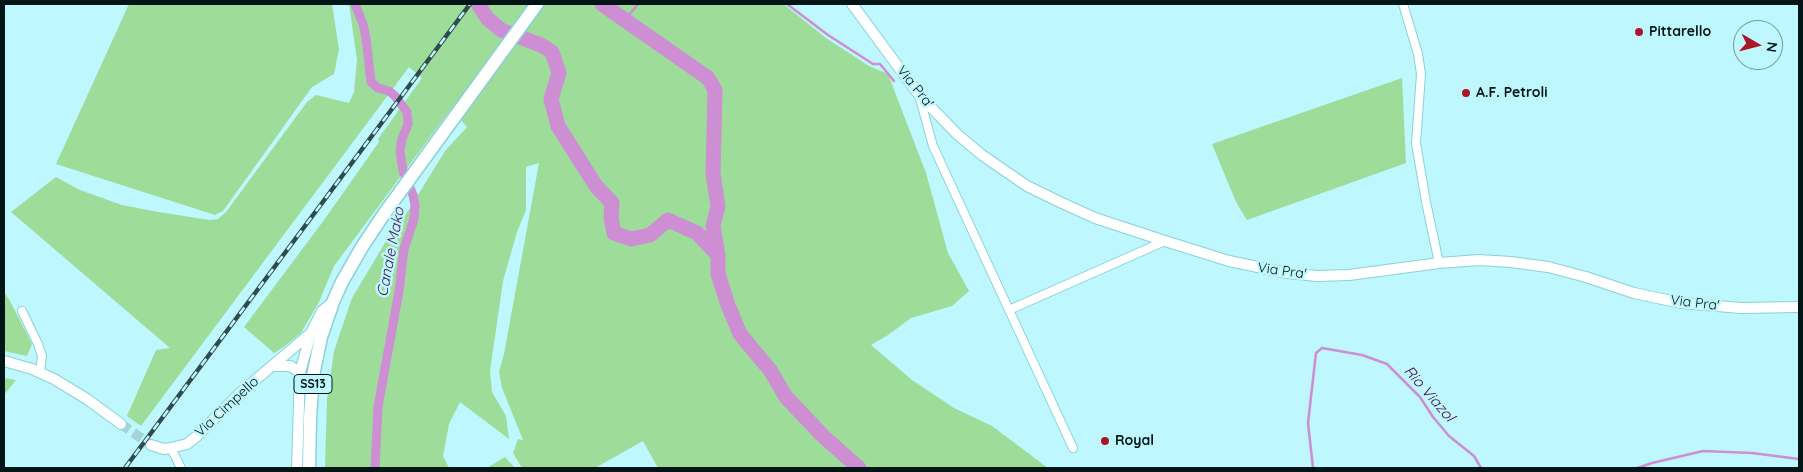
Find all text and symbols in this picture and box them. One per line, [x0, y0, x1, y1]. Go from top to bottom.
north arrow [1733, 20, 1783, 70]
place label: Pittarello [1649, 24, 1711, 40]
marker: Pittarello [1633, 26, 1645, 38]
text: N [1762, 41, 1781, 53]
street label: Via Pra' [893, 63, 937, 111]
place label: A.F. Petroli [1476, 85, 1548, 101]
marker: A.F. Petroli [1460, 87, 1472, 99]
water label: Canale Mako [374, 206, 408, 298]
street label: Via Pra' [1256, 259, 1308, 283]
street label: Via Pra' [1669, 292, 1721, 314]
water label: Rio Viazol [1400, 362, 1458, 426]
street label: Via Cimpello [192, 373, 262, 441]
road number: SS13 [294, 374, 332, 394]
place label: Royal [1115, 433, 1154, 449]
marker: Royal [1099, 435, 1111, 447]

